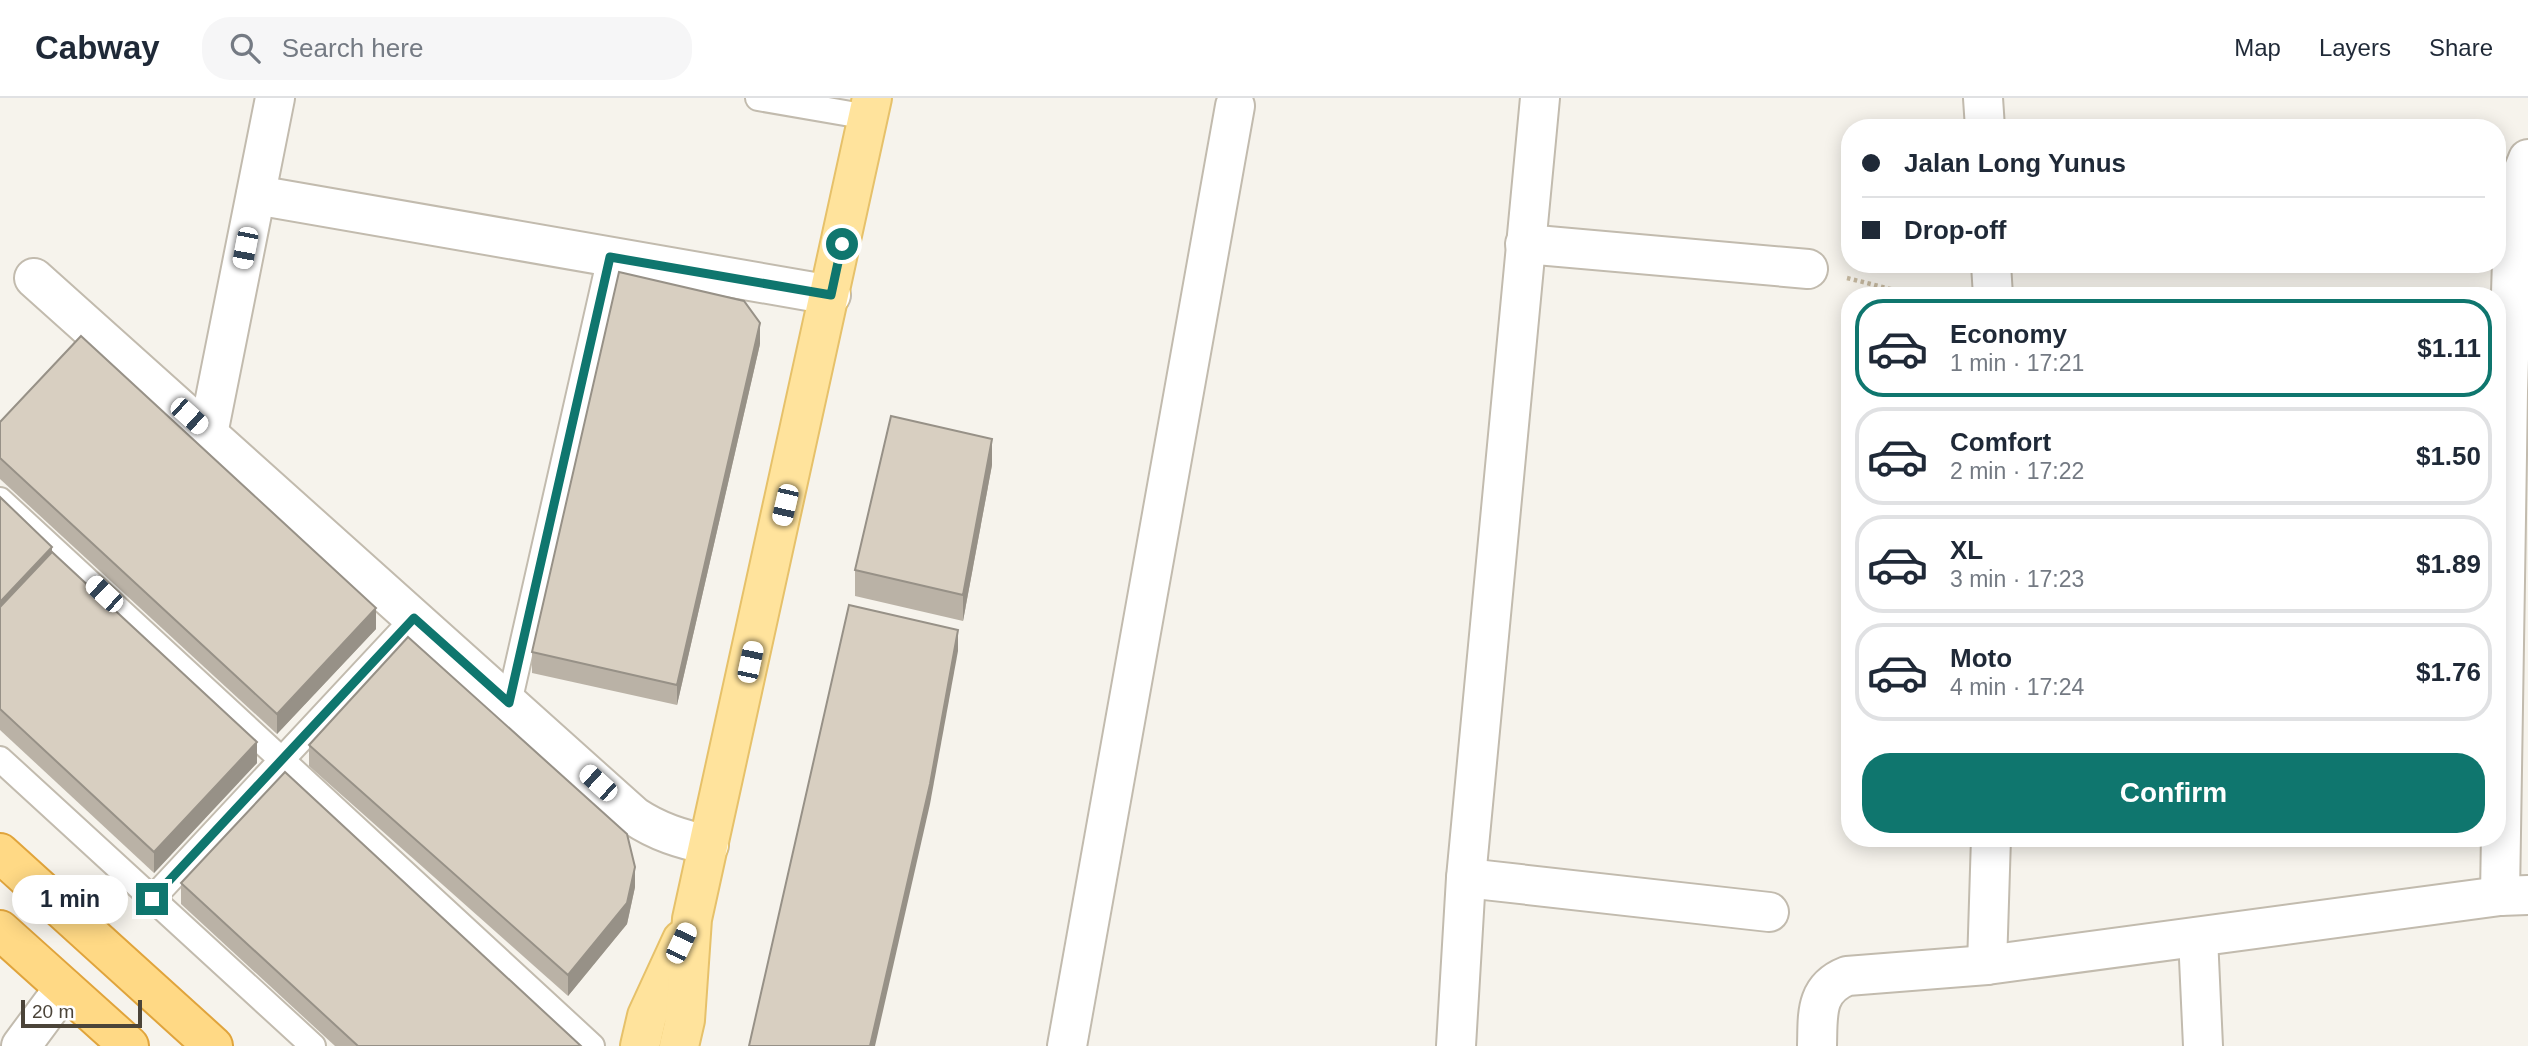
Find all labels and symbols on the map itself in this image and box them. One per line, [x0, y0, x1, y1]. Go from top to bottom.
car [231, 225, 260, 271]
route start [826, 228, 858, 260]
car [167, 394, 212, 438]
car [771, 482, 800, 528]
car [82, 572, 127, 616]
car [736, 639, 765, 685]
car [576, 761, 621, 805]
callout: 1 min [12, 874, 128, 924]
route end [136, 883, 168, 915]
car [663, 920, 700, 966]
scale bar [21, 997, 142, 1029]

